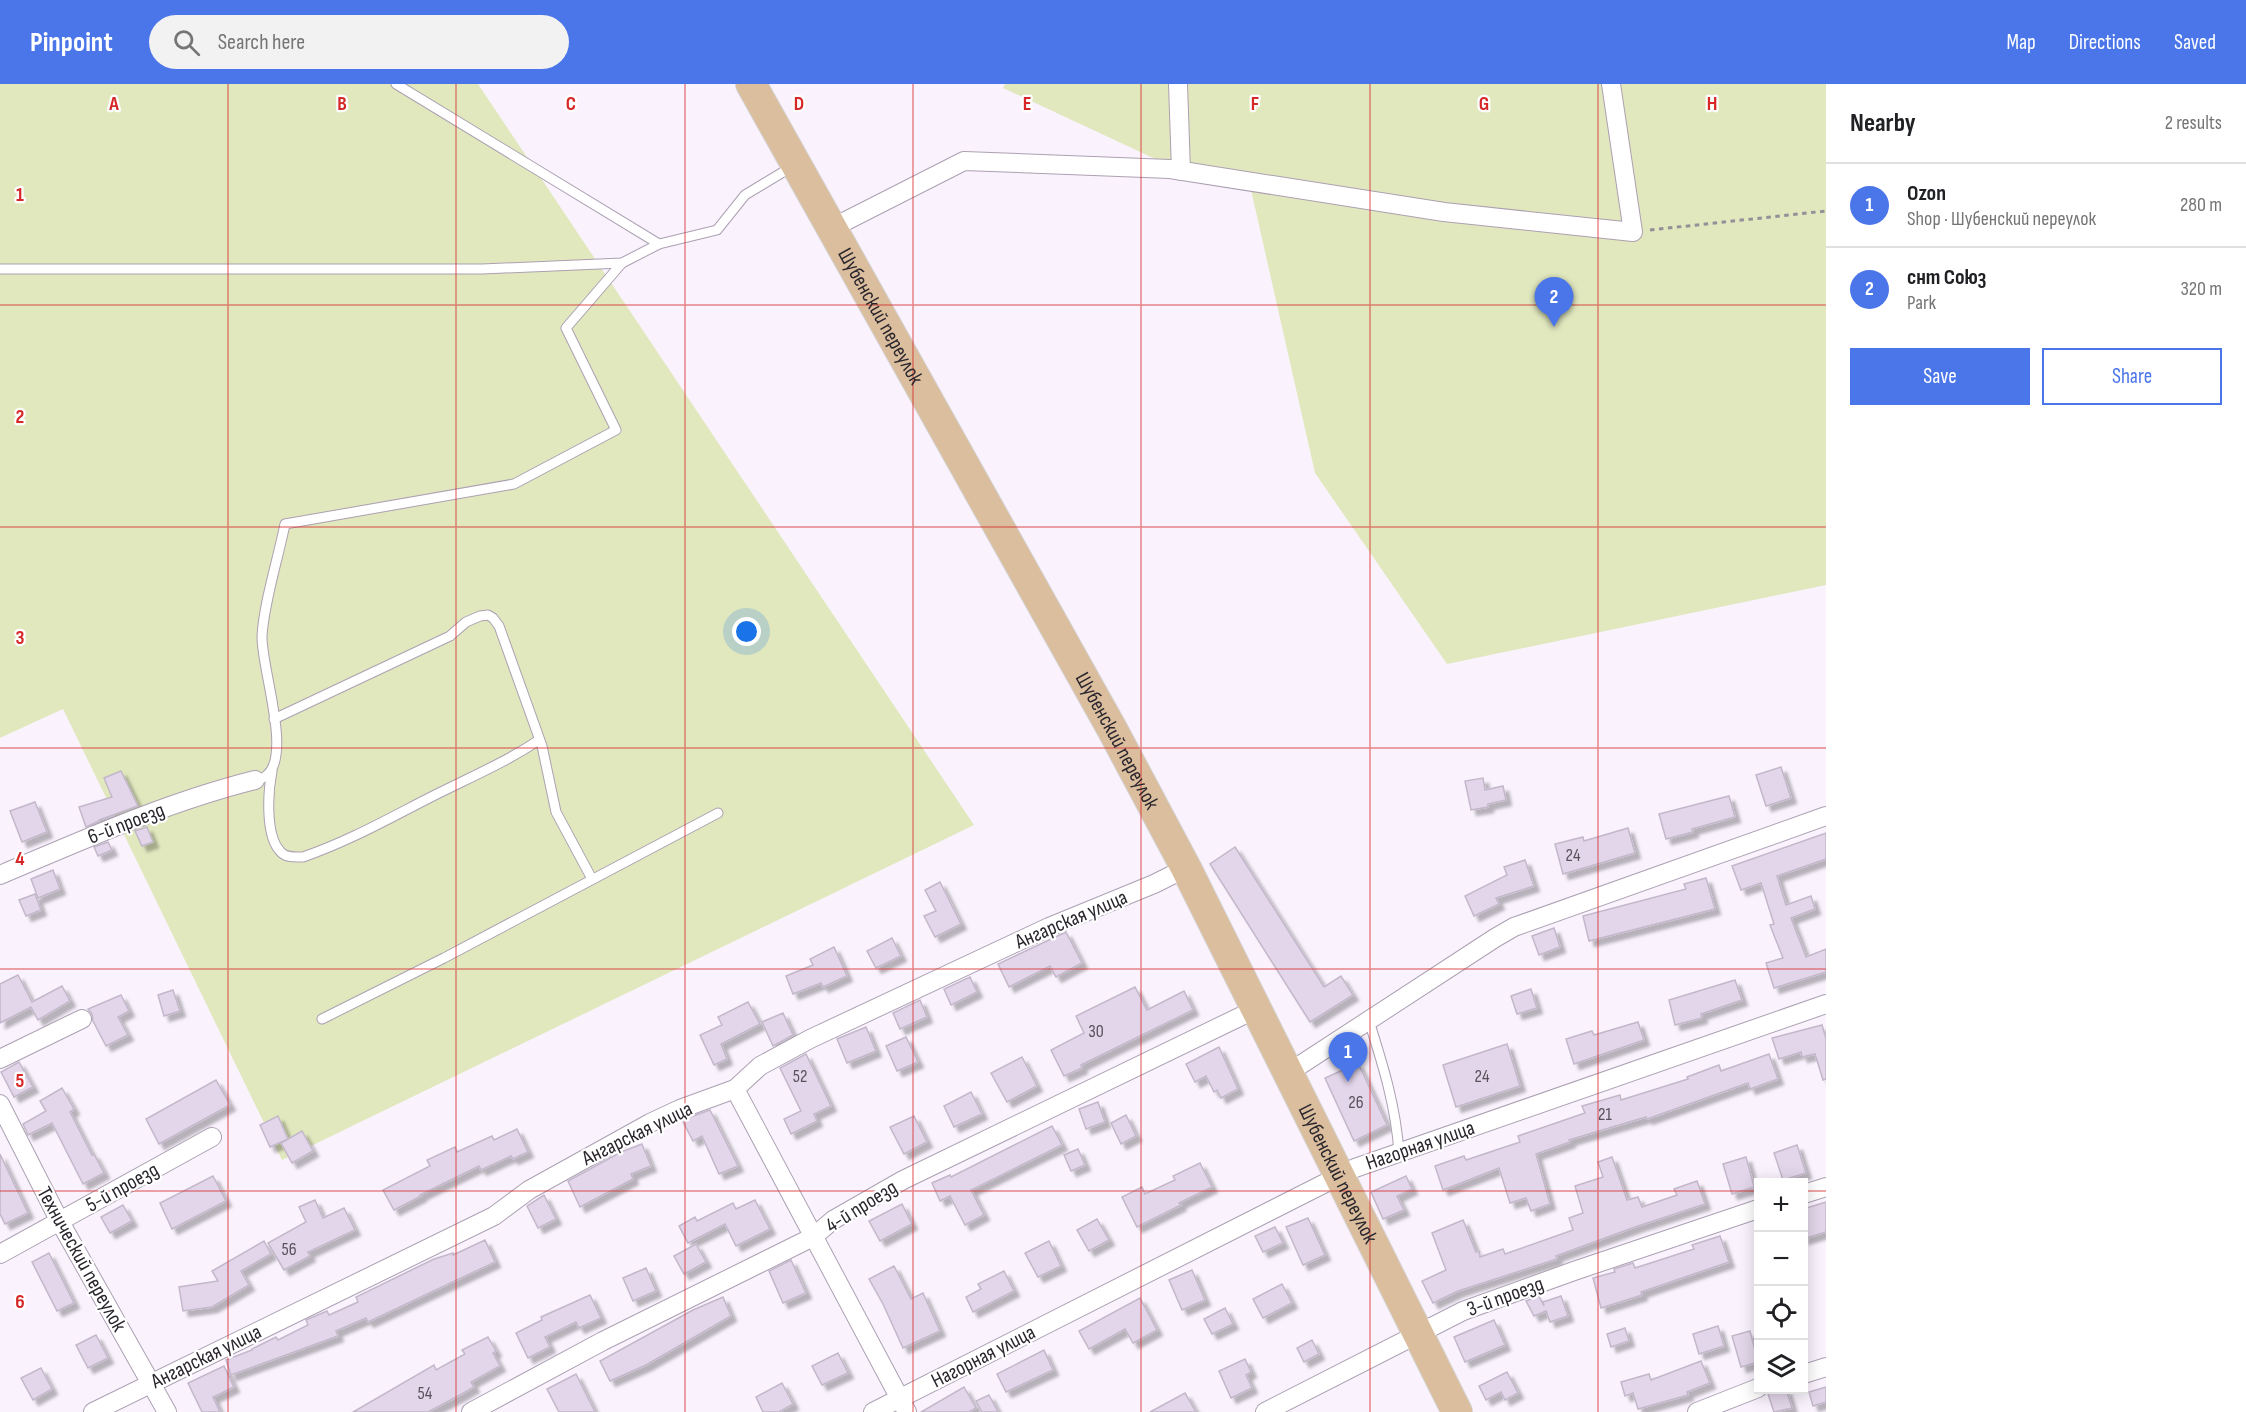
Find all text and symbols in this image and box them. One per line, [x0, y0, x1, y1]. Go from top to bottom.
search box [149, 15, 569, 69]
text: Pinpoint [30, 26, 113, 59]
icon: search [170, 26, 203, 59]
text: Search here [218, 29, 305, 56]
text: Map [2006, 30, 2036, 55]
text: Directions [2069, 30, 2141, 55]
text: Saved [2174, 30, 2216, 55]
text: A [108, 92, 119, 116]
text: B [337, 92, 347, 116]
text: C [566, 92, 576, 116]
text: D [794, 92, 804, 116]
text: E [1023, 92, 1031, 116]
text: F [1251, 92, 1259, 116]
text: G [1479, 92, 1489, 116]
text: H [1707, 92, 1717, 116]
text: Nearby [1850, 108, 1916, 139]
text: 2 results [2165, 111, 2222, 135]
text: Ozon [1907, 180, 1946, 207]
text: 1 [16, 183, 24, 207]
text: 1 [1866, 193, 1873, 217]
text: 280 m [2180, 193, 2222, 217]
text: Shop · Шубенский переулок [1907, 207, 2096, 231]
street label: Шубенский переулок [832, 244, 929, 389]
text: снт Союз [1907, 264, 1986, 291]
text: 2 [1865, 277, 1874, 301]
text: 320 m [2180, 277, 2222, 301]
pin: 2 [1534, 278, 1574, 327]
text: Park [1907, 291, 1936, 315]
button: Save [1850, 348, 2030, 405]
button: Share [2042, 348, 2222, 405]
text: 2 [16, 405, 24, 429]
your location [732, 617, 761, 646]
text: 3 [16, 626, 25, 650]
street label: Шубенский переулок [1070, 668, 1164, 814]
street label: 6-й проезд [84, 797, 168, 850]
house number: 24 [1566, 845, 1581, 866]
text: 4 [15, 847, 25, 871]
street label: Ангарская улица [1010, 885, 1131, 955]
house number: 30 [1088, 1021, 1104, 1042]
pin: 1 [1328, 1032, 1368, 1082]
house number: 52 [793, 1066, 807, 1087]
house number: 24 [1475, 1066, 1490, 1087]
text: 5 [16, 1069, 25, 1093]
house number: 26 [1348, 1092, 1364, 1113]
street label: Ангарская улица [577, 1096, 696, 1171]
street label: Шубенский переулок [1293, 1100, 1383, 1248]
house number: 21 [1598, 1104, 1613, 1125]
street label: Нагорная улица [1363, 1115, 1478, 1176]
street label: 5-й проезд [81, 1157, 163, 1218]
street label: 4-й проезд [821, 1175, 902, 1238]
map controls [1754, 1178, 1808, 1394]
button: + [1754, 1178, 1808, 1232]
street label: Технический переулок [31, 1183, 132, 1336]
button: − [1754, 1232, 1808, 1286]
house number: 56 [281, 1239, 297, 1260]
street label: 3-й проезд [1463, 1271, 1547, 1322]
button: locate [1754, 1286, 1808, 1340]
text: 6 [15, 1290, 25, 1314]
street label: Ангарская улица [146, 1319, 265, 1394]
street label: Нагорная улица [927, 1320, 1039, 1393]
button: layers [1754, 1340, 1808, 1394]
house number: 54 [418, 1383, 433, 1404]

